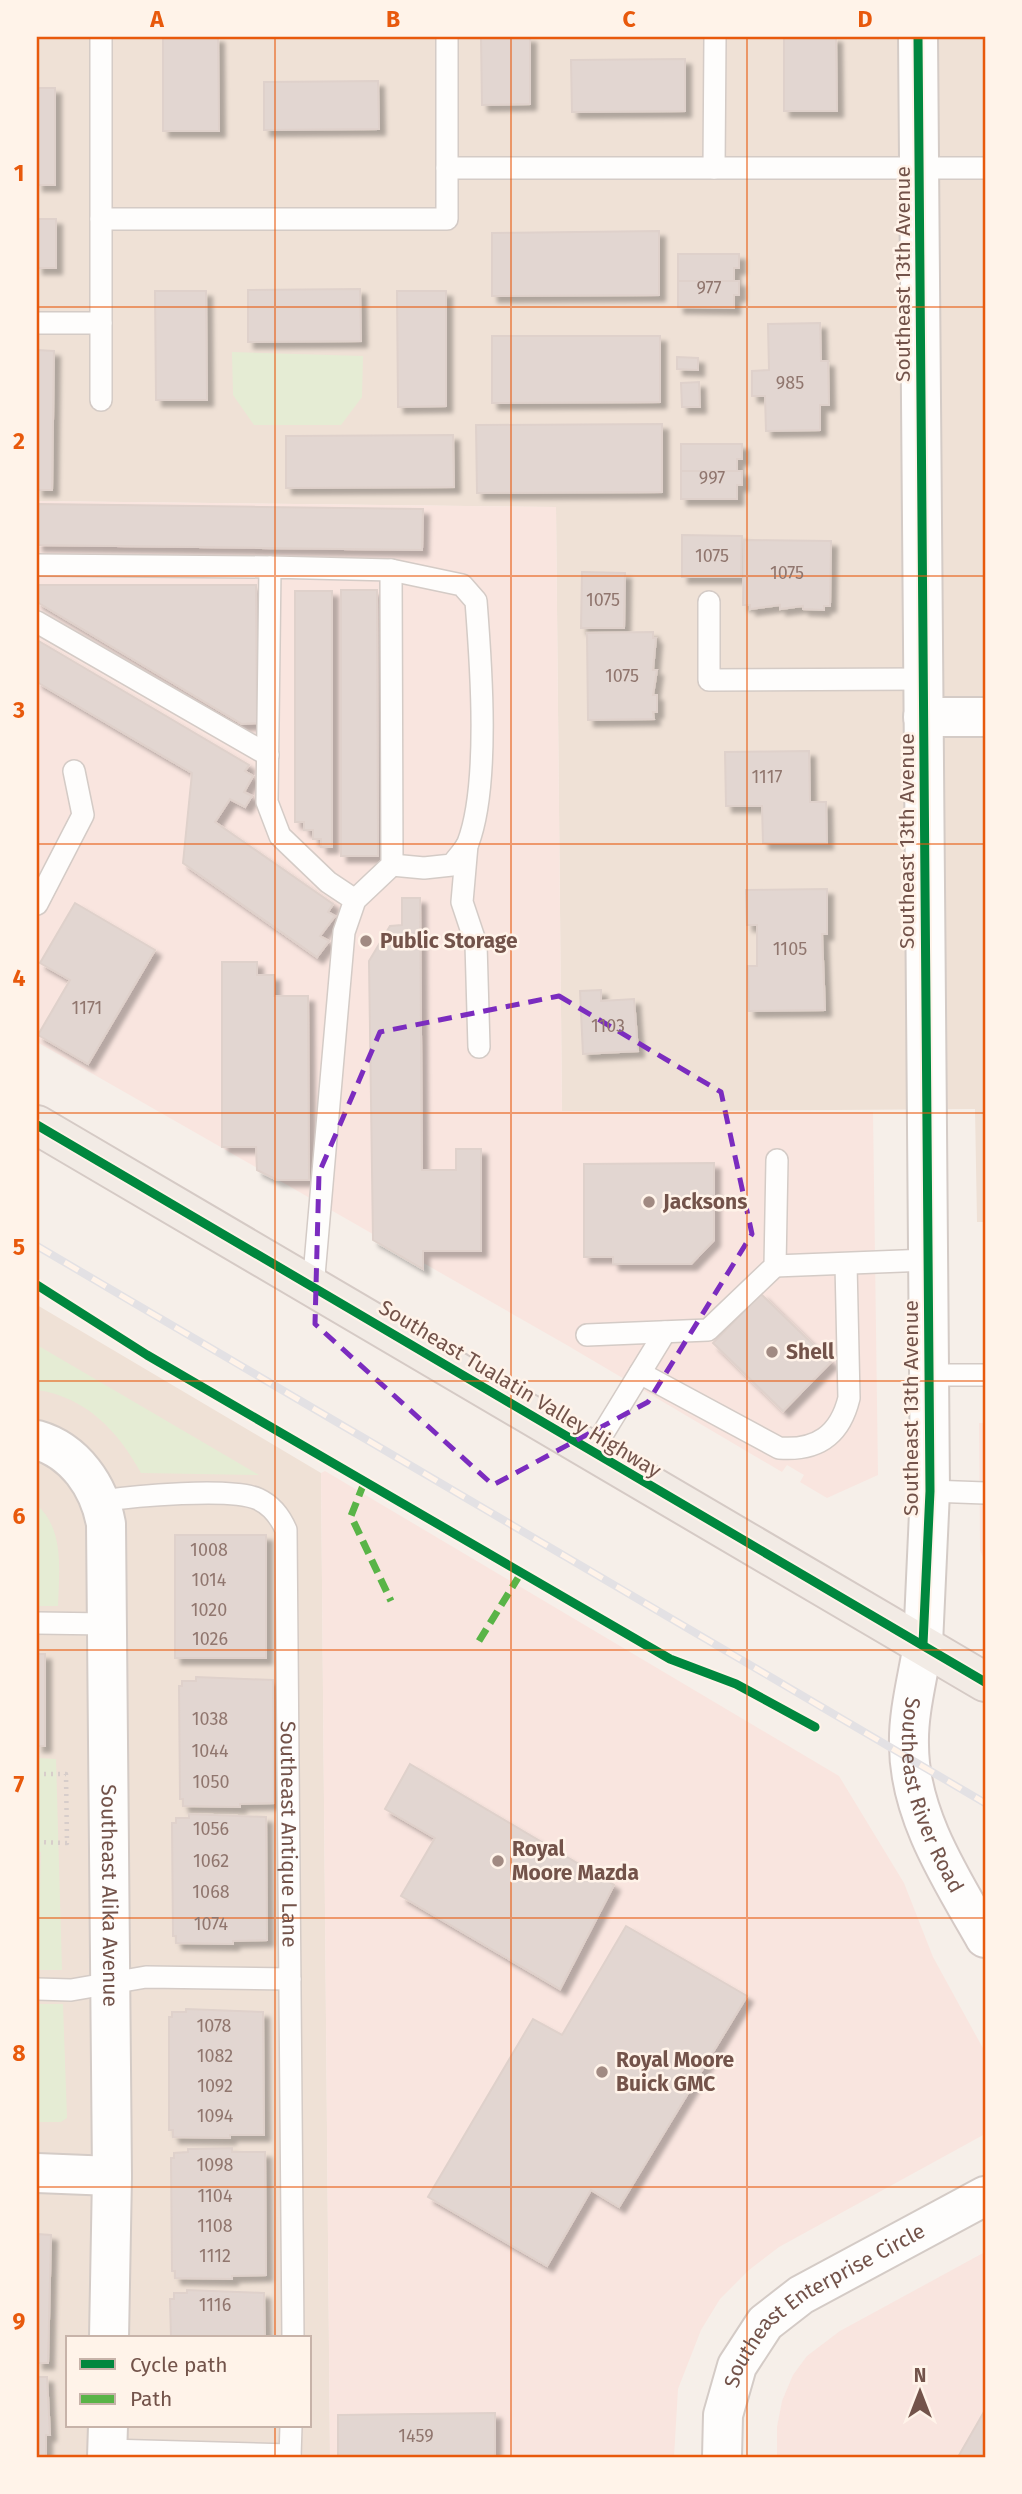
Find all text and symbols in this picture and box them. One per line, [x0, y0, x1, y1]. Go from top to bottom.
text: A [149, 5, 164, 33]
text: B [386, 5, 400, 33]
text: C [622, 5, 636, 33]
text: D [858, 5, 873, 33]
text: 1 [14, 159, 24, 187]
street label: Southeast 13th Avenue [890, 166, 916, 382]
house number: 977 [696, 277, 722, 299]
house number: 985 [776, 372, 804, 394]
text: 2 [13, 427, 25, 455]
house number: 997 [699, 467, 725, 489]
house number: 1075 [695, 545, 729, 567]
house number: 1075 [770, 562, 804, 584]
house number: 1075 [586, 589, 620, 611]
house number: 1075 [605, 665, 639, 687]
text: 3 [12, 696, 25, 724]
street label: Southeast 13th Avenue [894, 733, 920, 949]
house number: 1117 [752, 766, 782, 788]
place label: Public Storage [380, 928, 518, 954]
marker: Public Storage [358, 933, 374, 949]
house number: 1105 [773, 938, 807, 960]
text: 4 [13, 964, 26, 992]
house number: 1171 [72, 997, 102, 1019]
house number: 1103 [591, 1015, 625, 1037]
place label: Jacksons [662, 1189, 747, 1215]
marker: Jacksons [641, 1194, 657, 1210]
text: 5 [13, 1233, 25, 1261]
street label: Southeast Tualatin Valley Highway [374, 1294, 666, 1484]
street label: Southeast 13th Avenue [898, 1300, 924, 1516]
place label: Shell [786, 1339, 835, 1365]
marker: Shell [764, 1344, 780, 1360]
text: 6 [13, 1502, 26, 1530]
house number: 1008 [190, 1539, 228, 1561]
house number: 1014 [192, 1569, 227, 1591]
house number: 1020 [191, 1599, 227, 1621]
house number: 1026 [192, 1628, 228, 1650]
street label: Southeast River Road [896, 1695, 969, 1897]
house number: 1038 [192, 1708, 228, 1730]
street label: Southeast Antique Lane [275, 1721, 303, 1948]
house number: 1044 [192, 1740, 229, 1762]
text: 7 [14, 1770, 25, 1798]
house number: 1050 [193, 1771, 229, 1793]
street label: Southeast Alika Avenue [95, 1784, 123, 2007]
house number: 1056 [193, 1818, 229, 1840]
place label: Royal Moore Mazda [512, 1836, 639, 1886]
house number: 1062 [193, 1850, 229, 1872]
marker: Royal Moore Mazda [490, 1853, 506, 1869]
house number: 1068 [192, 1881, 230, 1903]
house number: 1074 [194, 1913, 229, 1935]
house number: 1078 [196, 2015, 232, 2037]
text: 8 [12, 2039, 26, 2067]
house number: 1082 [197, 2045, 233, 2067]
place label: Royal Moore Buick GMC [616, 2047, 734, 2097]
marker: Royal Moore Buick GMC [594, 2064, 610, 2080]
house number: 1092 [197, 2075, 233, 2097]
house number: 1094 [197, 2105, 234, 2127]
house number: 1098 [196, 2154, 234, 2176]
house number: 1104 [198, 2185, 233, 2207]
house number: 1108 [197, 2215, 233, 2237]
street label: Southeast Enterprise Circle [719, 2218, 929, 2391]
house number: 1112 [199, 2245, 231, 2267]
house number: 1116 [199, 2294, 231, 2316]
text: 9 [13, 2307, 26, 2335]
legend [66, 2336, 312, 2428]
text: Cycle path [130, 2352, 228, 2378]
north arrow [886, 2358, 956, 2428]
text: N [914, 2364, 926, 2387]
text: Path [130, 2386, 172, 2412]
house number: 1459 [398, 2425, 434, 2447]

